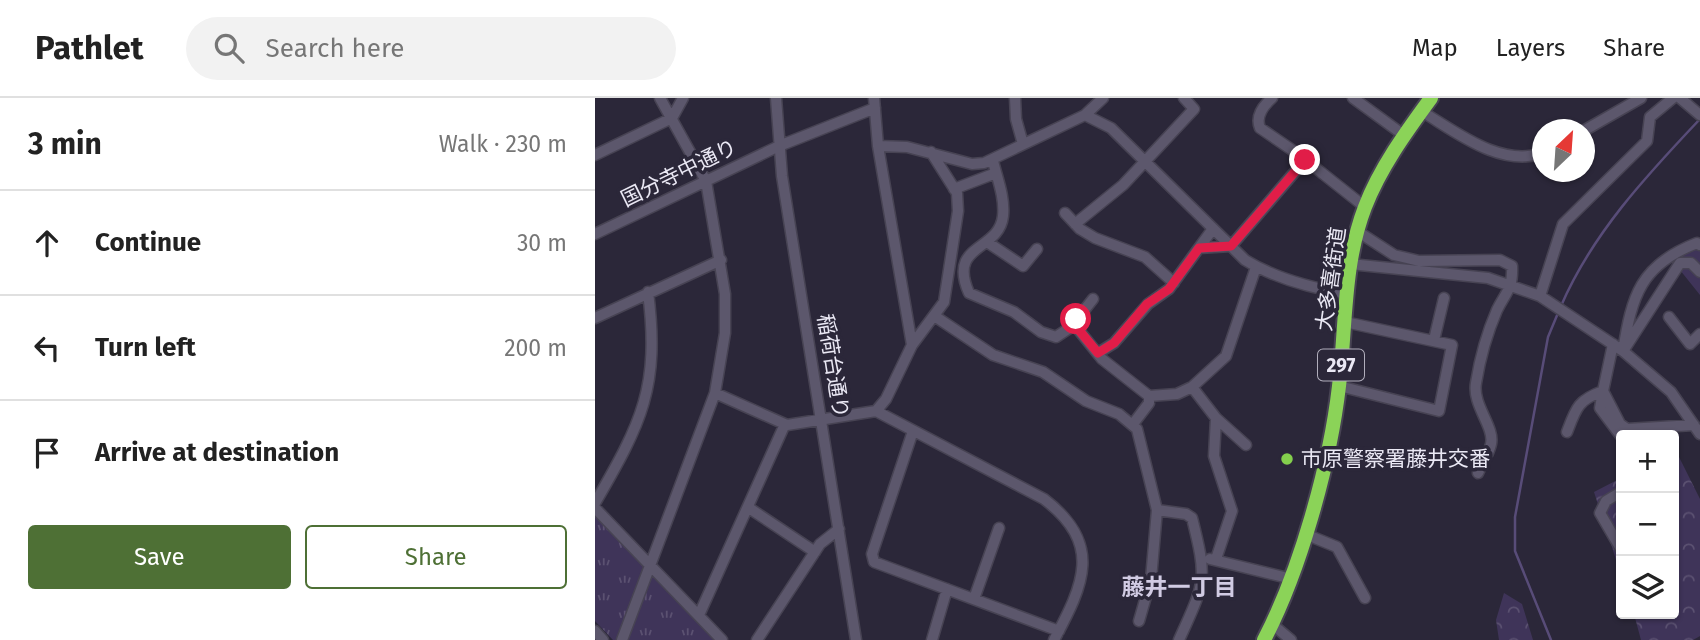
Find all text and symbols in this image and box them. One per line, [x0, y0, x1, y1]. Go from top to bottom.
search box [186, 17, 676, 80]
text: Pathlet [35, 28, 144, 68]
icon: search [210, 29, 248, 67]
text: Search here [266, 33, 404, 64]
text: Map [1412, 34, 1458, 62]
text: Layers [1496, 34, 1565, 62]
text: Share [1603, 34, 1665, 62]
north arrow [1532, 119, 1595, 182]
text: 3 min [28, 126, 102, 162]
text: Walk · 230 m [439, 130, 567, 158]
street label: 国分寺中通り [617, 134, 741, 212]
route end [1289, 144, 1320, 175]
icon: ahead [28, 224, 66, 262]
street label: 大多喜街道 [1311, 225, 1351, 333]
text: Continue [95, 227, 201, 258]
text: 30 m [517, 229, 567, 257]
route start [1060, 303, 1091, 334]
street label: 稲荷台通り [812, 312, 854, 420]
icon: left [28, 329, 66, 367]
text: Turn left [95, 332, 196, 363]
text: 200 m [504, 334, 567, 362]
road number: 297 [1318, 350, 1364, 380]
map controls [1616, 430, 1679, 619]
button: + [1616, 430, 1679, 493]
icon: arrive [28, 434, 66, 472]
text: Arrive at destination [95, 437, 339, 468]
place label: 市原警察署藤井交番 [1301, 446, 1490, 472]
marker: 市原警察署藤井交番 [1279, 451, 1295, 467]
button: − [1616, 493, 1679, 556]
button: Save [28, 525, 291, 589]
button: Share [305, 525, 567, 589]
button: layers [1616, 556, 1679, 619]
district label: 藤井一丁目 [1122, 573, 1237, 601]

